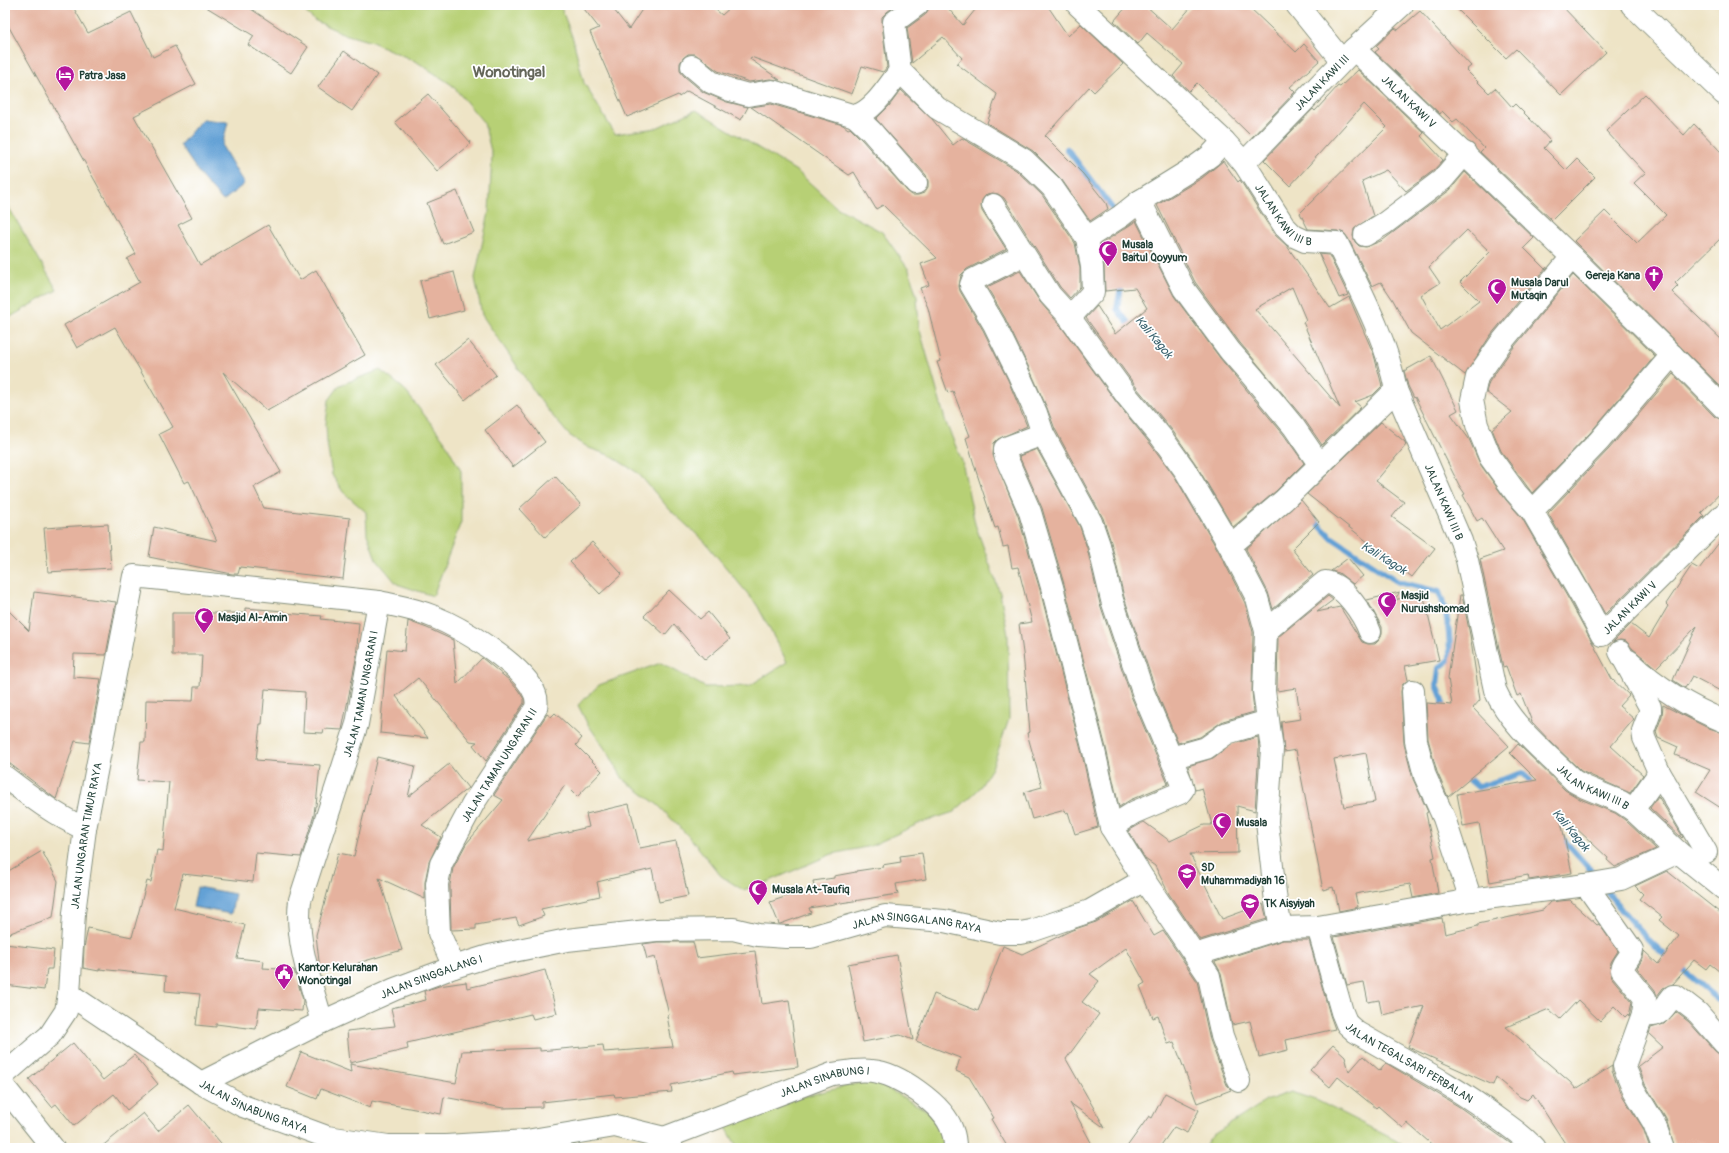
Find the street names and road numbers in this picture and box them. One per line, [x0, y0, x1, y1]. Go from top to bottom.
street label: JALAN KAWI III [1292, 52, 1352, 114]
street label: JALAN KAWI V [1379, 73, 1439, 131]
street label: JALAN KAWI III B [1252, 182, 1312, 248]
street label: JALAN KAWI III B [1422, 462, 1466, 542]
street label: JALAN KAWI V [1600, 579, 1659, 637]
street label: JALAN TAMAN UNGARAN I [341, 630, 381, 759]
street label: JALAN TAMAN UNGARAN II [459, 706, 540, 825]
street label: JALAN UNGARAN TIMUR RAYA [69, 761, 105, 910]
street label: JALAN KAWI III B [1554, 762, 1632, 813]
street label: JALAN SINGGALANG RAYA [851, 910, 983, 936]
street label: JALAN SINGGALANG I [378, 952, 484, 1002]
street label: JALAN TEGALSARI PERBALAN [1343, 1020, 1475, 1106]
street label: JALAN SINABUNG I [778, 1064, 870, 1100]
street label: JALAN SINABUNG RAYA [197, 1077, 309, 1136]

